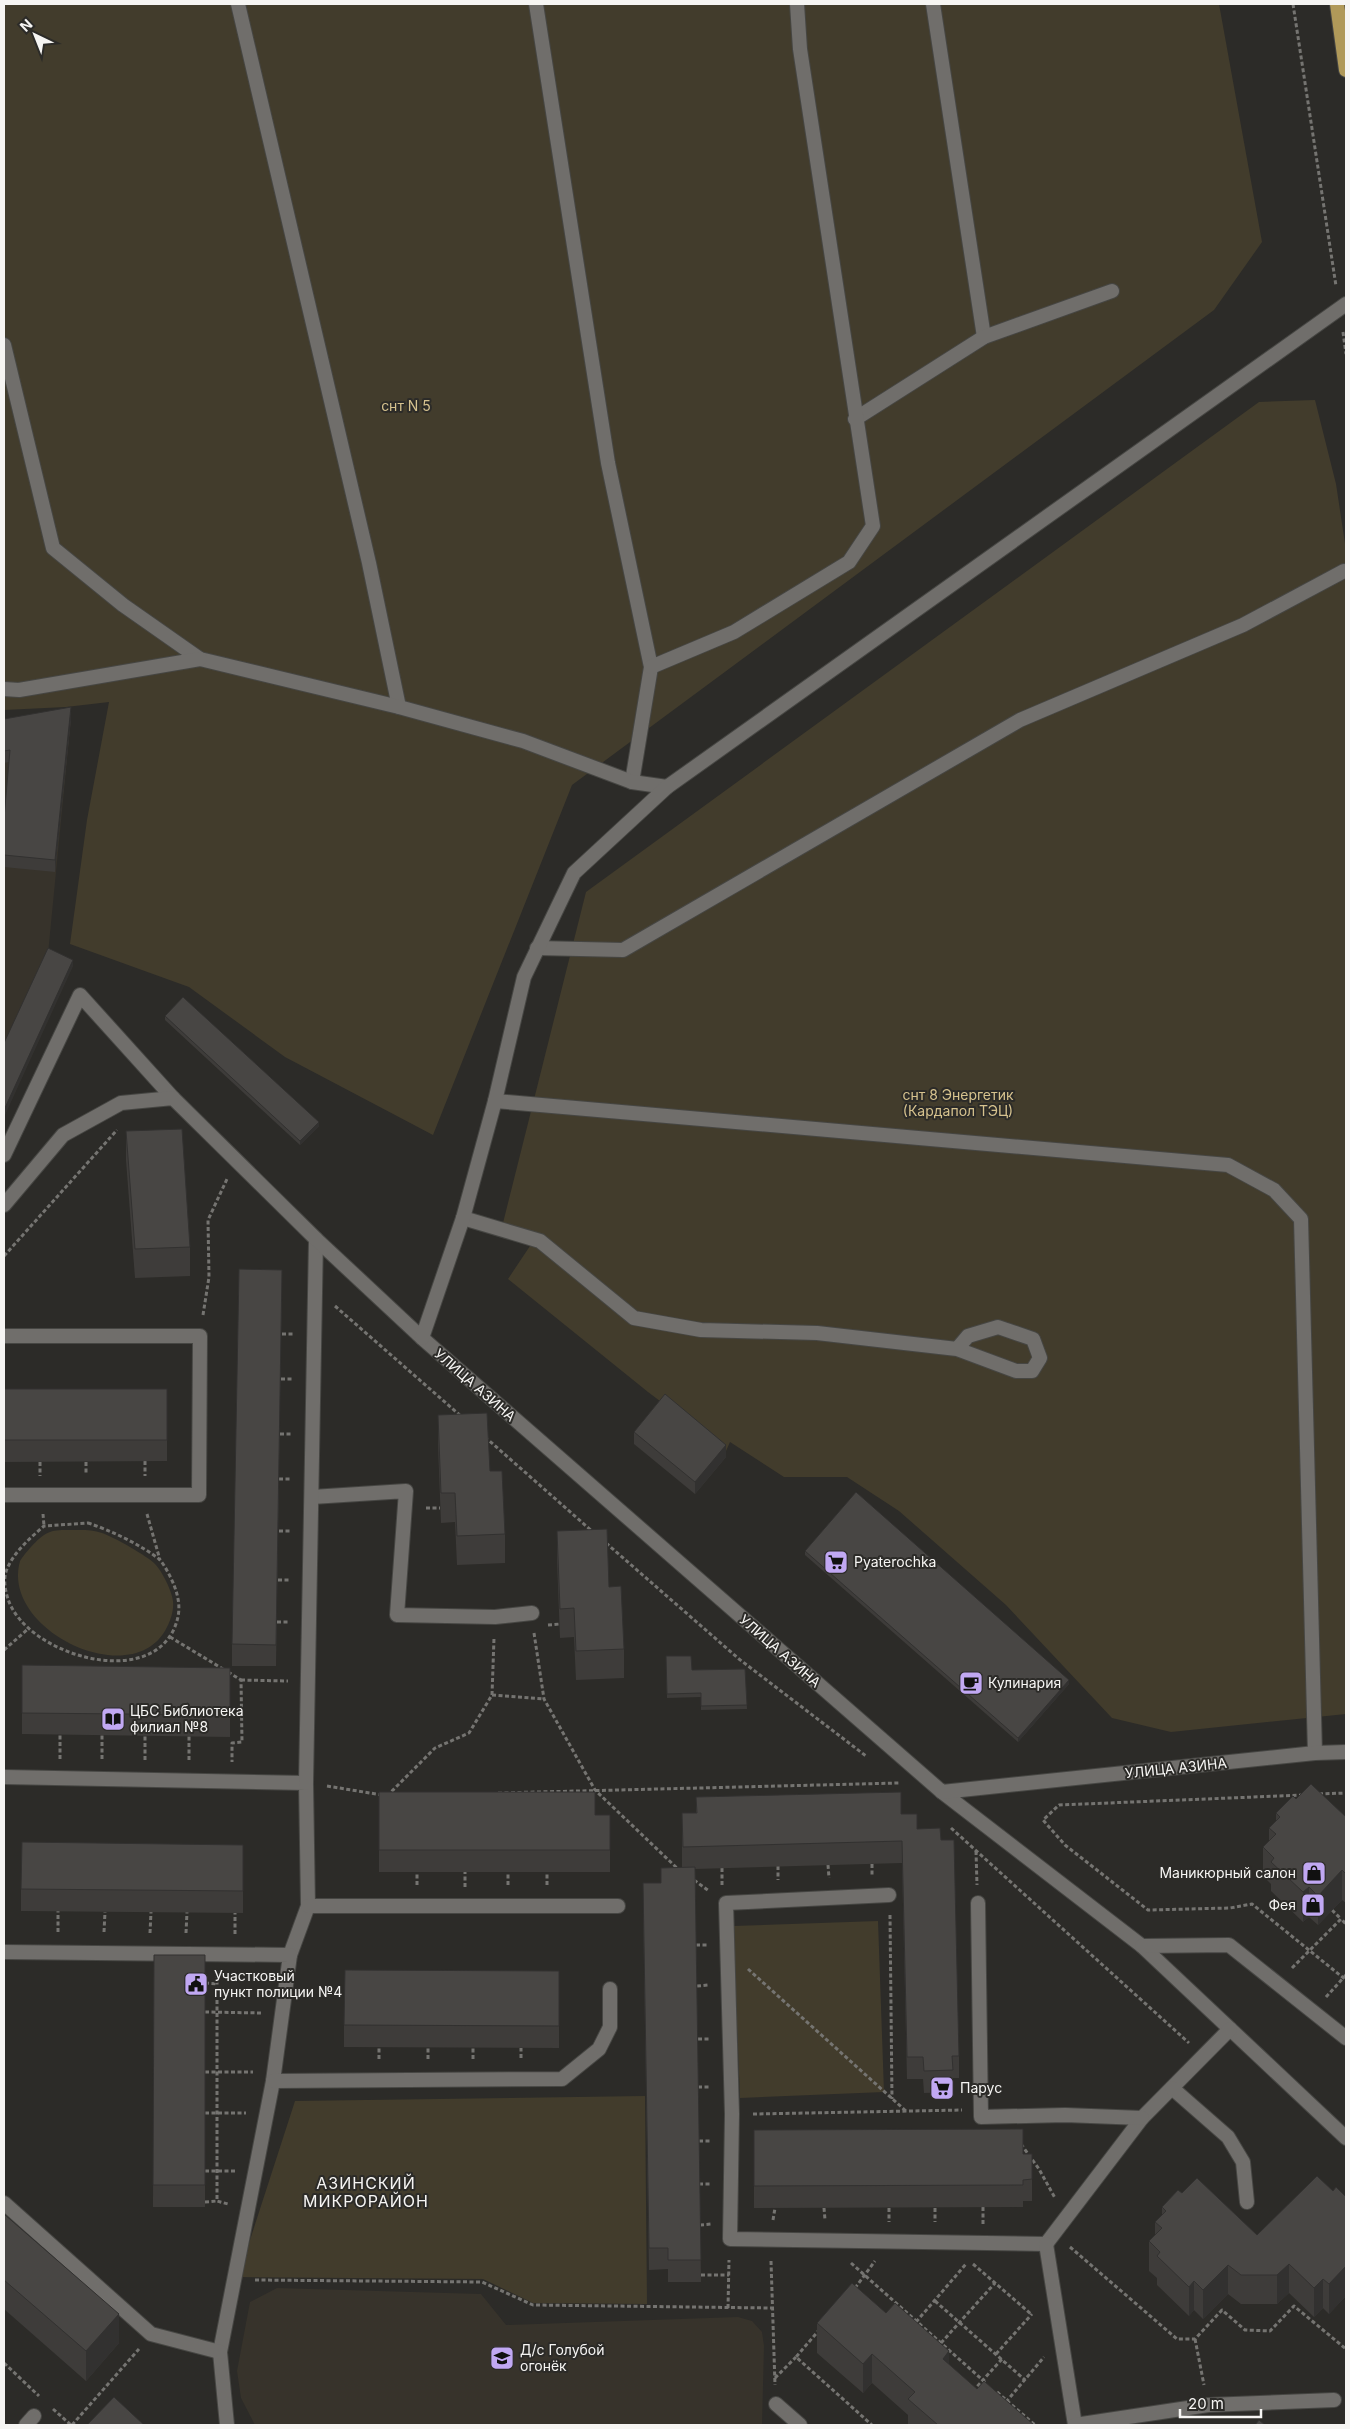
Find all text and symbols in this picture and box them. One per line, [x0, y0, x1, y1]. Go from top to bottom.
north arrow [10, 10, 60, 60]
text: N [16, 15, 35, 35]
park label: снт N 5 [381, 397, 431, 414]
park label: снт 8 Энергетик (Кардапол ТЭЦ) [902, 1086, 1014, 1119]
street label: УЛИЦА АЗИНА [431, 1345, 520, 1425]
supermarket icon: Pyaterochka [823, 1549, 849, 1575]
place label: Pyaterochka [854, 1553, 936, 1570]
street label: УЛИЦА АЗИНА [736, 1611, 825, 1691]
cafe icon: Кулинария [958, 1670, 984, 1696]
place label: Кулинария [988, 1674, 1061, 1691]
place label: ЦБС Библиотека филиал №8 [130, 1702, 244, 1735]
library icon: ЦБС Библиотека филиал №8 [100, 1706, 126, 1732]
street label: УЛИЦА АЗИНА [1124, 1754, 1228, 1781]
shop icon: Маникюрный салон [1301, 1860, 1327, 1886]
place label: Маникюрный салон [1159, 1864, 1296, 1881]
shop icon: Фея [1300, 1892, 1326, 1918]
place label: Фея [1268, 1896, 1296, 1913]
place label: Участковый пункт полиции №4 [214, 1967, 342, 2000]
public building icon: Участковый пункт полиции №4 [183, 1971, 209, 1997]
supermarket icon: Парус [929, 2075, 955, 2101]
place label: Парус [960, 2079, 1002, 2096]
district label: АЗИНСКИЙ МИКРОРАЙОН [303, 2173, 429, 2211]
place label: Д/с Голубой огонёк [520, 2341, 605, 2374]
school or university icon: Д/с Голубой огонёк [489, 2345, 515, 2371]
scale bar [1180, 2386, 1261, 2418]
text: 20 m [1188, 2394, 1224, 2413]

